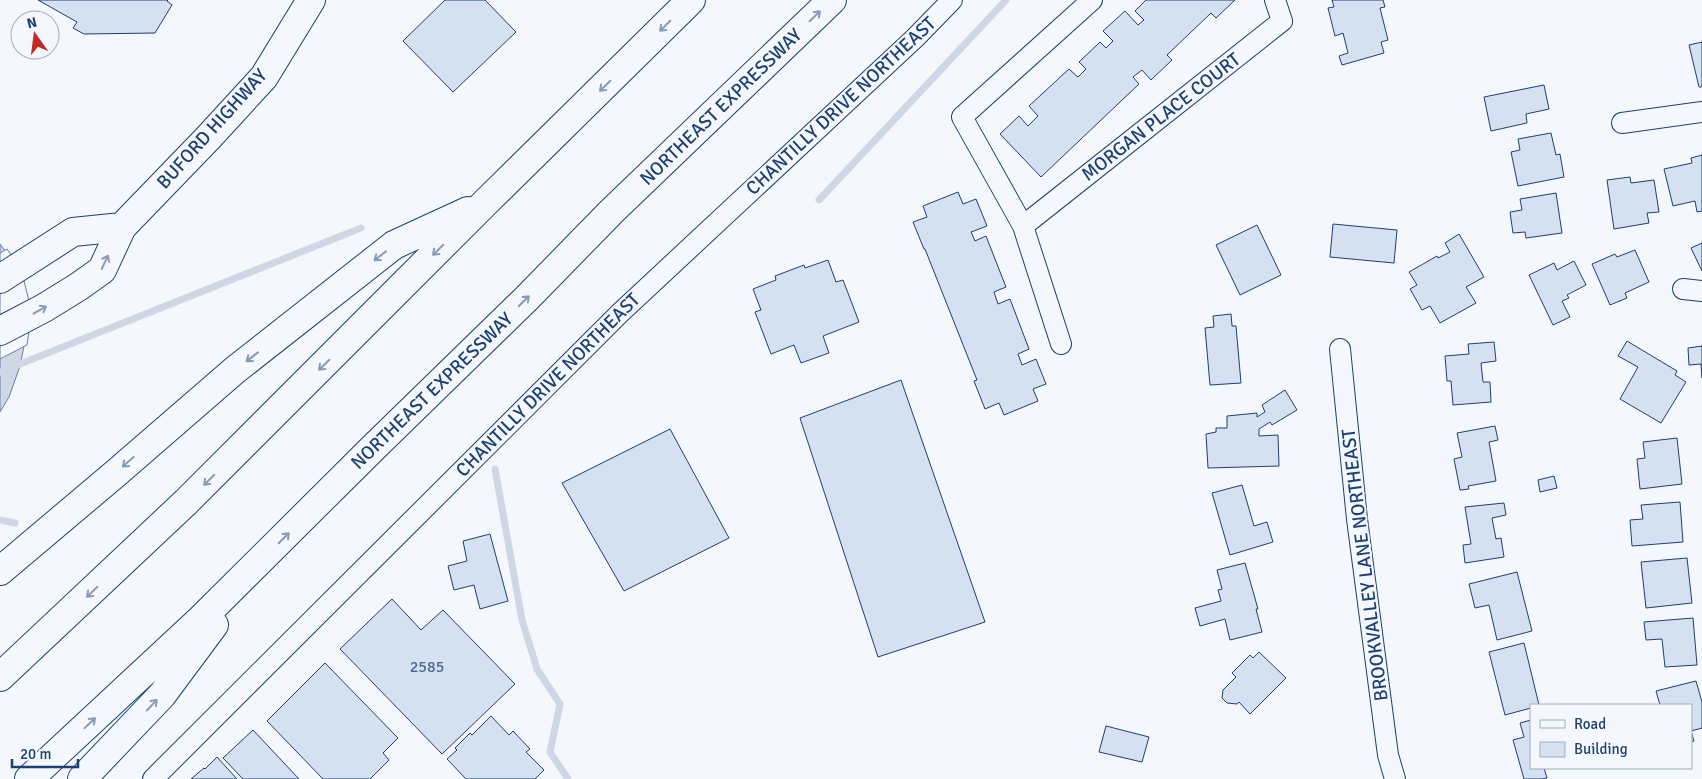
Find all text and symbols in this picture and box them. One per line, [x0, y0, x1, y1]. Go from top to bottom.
north arrow [10, 10, 60, 60]
one-way arrow [809, 10, 822, 22]
street label: CHANTILLY DRIVE NORTHEAST [741, 11, 941, 200]
text: N [25, 13, 39, 32]
one-way arrow [659, 20, 672, 32]
street label: NORTHEAST EXPRESSWAY [635, 23, 807, 191]
street label: MORGAN PLACE COURT [1077, 47, 1246, 187]
street label: BUFORD HIGHWAY [152, 64, 273, 194]
one-way arrow [598, 80, 611, 92]
one-way arrow [432, 243, 444, 256]
one-way arrow [374, 251, 387, 262]
one-way arrow [101, 254, 111, 269]
street label: CHANTILLY DRIVE NORTHEAST [451, 287, 646, 482]
one-way arrow [518, 295, 530, 307]
one-way arrow [32, 305, 47, 315]
street label: NORTHEAST EXPRESSWAY [346, 307, 518, 475]
one-way arrow [246, 351, 259, 362]
one-way arrow [318, 358, 330, 370]
street label: BROOKVALLEY LANE NORTHEAST [1336, 427, 1394, 703]
one-way arrow [122, 457, 135, 468]
one-way arrow [203, 473, 215, 485]
one-way arrow [278, 532, 290, 544]
one-way arrow [85, 586, 98, 598]
house number: 2585 [410, 657, 444, 677]
one-way arrow [146, 699, 158, 712]
legend [1530, 704, 1692, 769]
text: Road [1574, 715, 1606, 733]
one-way arrow [84, 717, 97, 729]
scale bar [12, 736, 79, 768]
text: Building [1574, 740, 1628, 758]
text: 20 m [20, 745, 51, 763]

